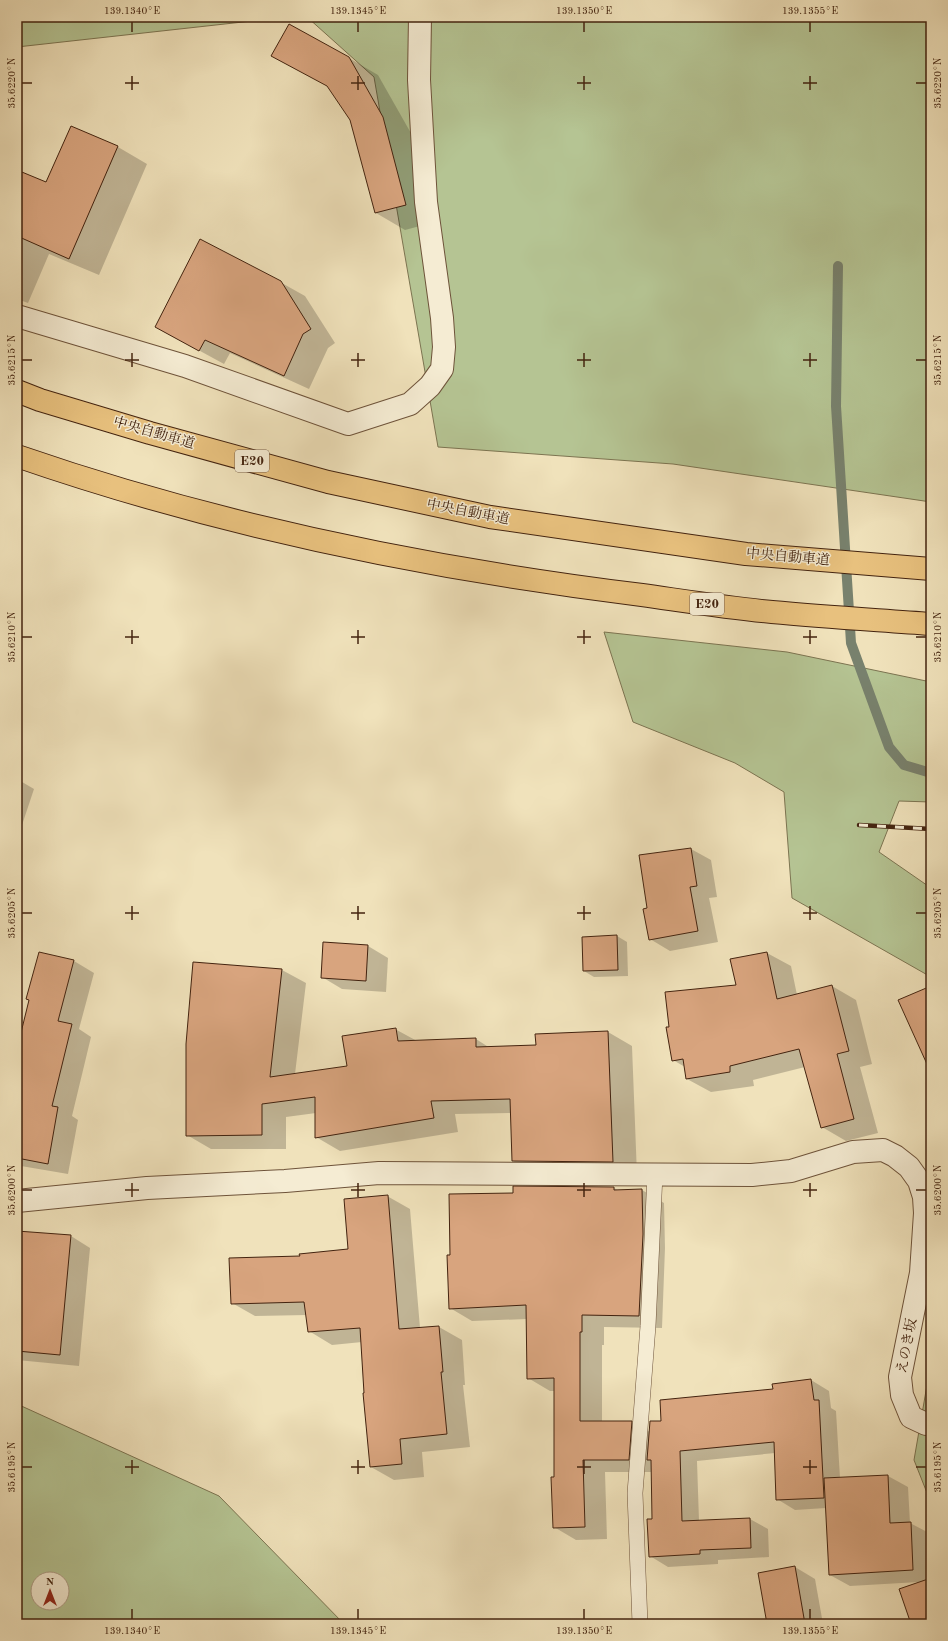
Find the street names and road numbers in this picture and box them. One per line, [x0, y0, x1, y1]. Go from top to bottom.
street label: 中央自動車道 [112, 414, 197, 451]
road number: E20 [235, 450, 269, 472]
street label: 中央自動車道 [425, 496, 511, 527]
street label: 中央自動車道 [746, 545, 831, 568]
road number: E20 [690, 593, 724, 615]
street label: えのき坂 [894, 1317, 919, 1375]

